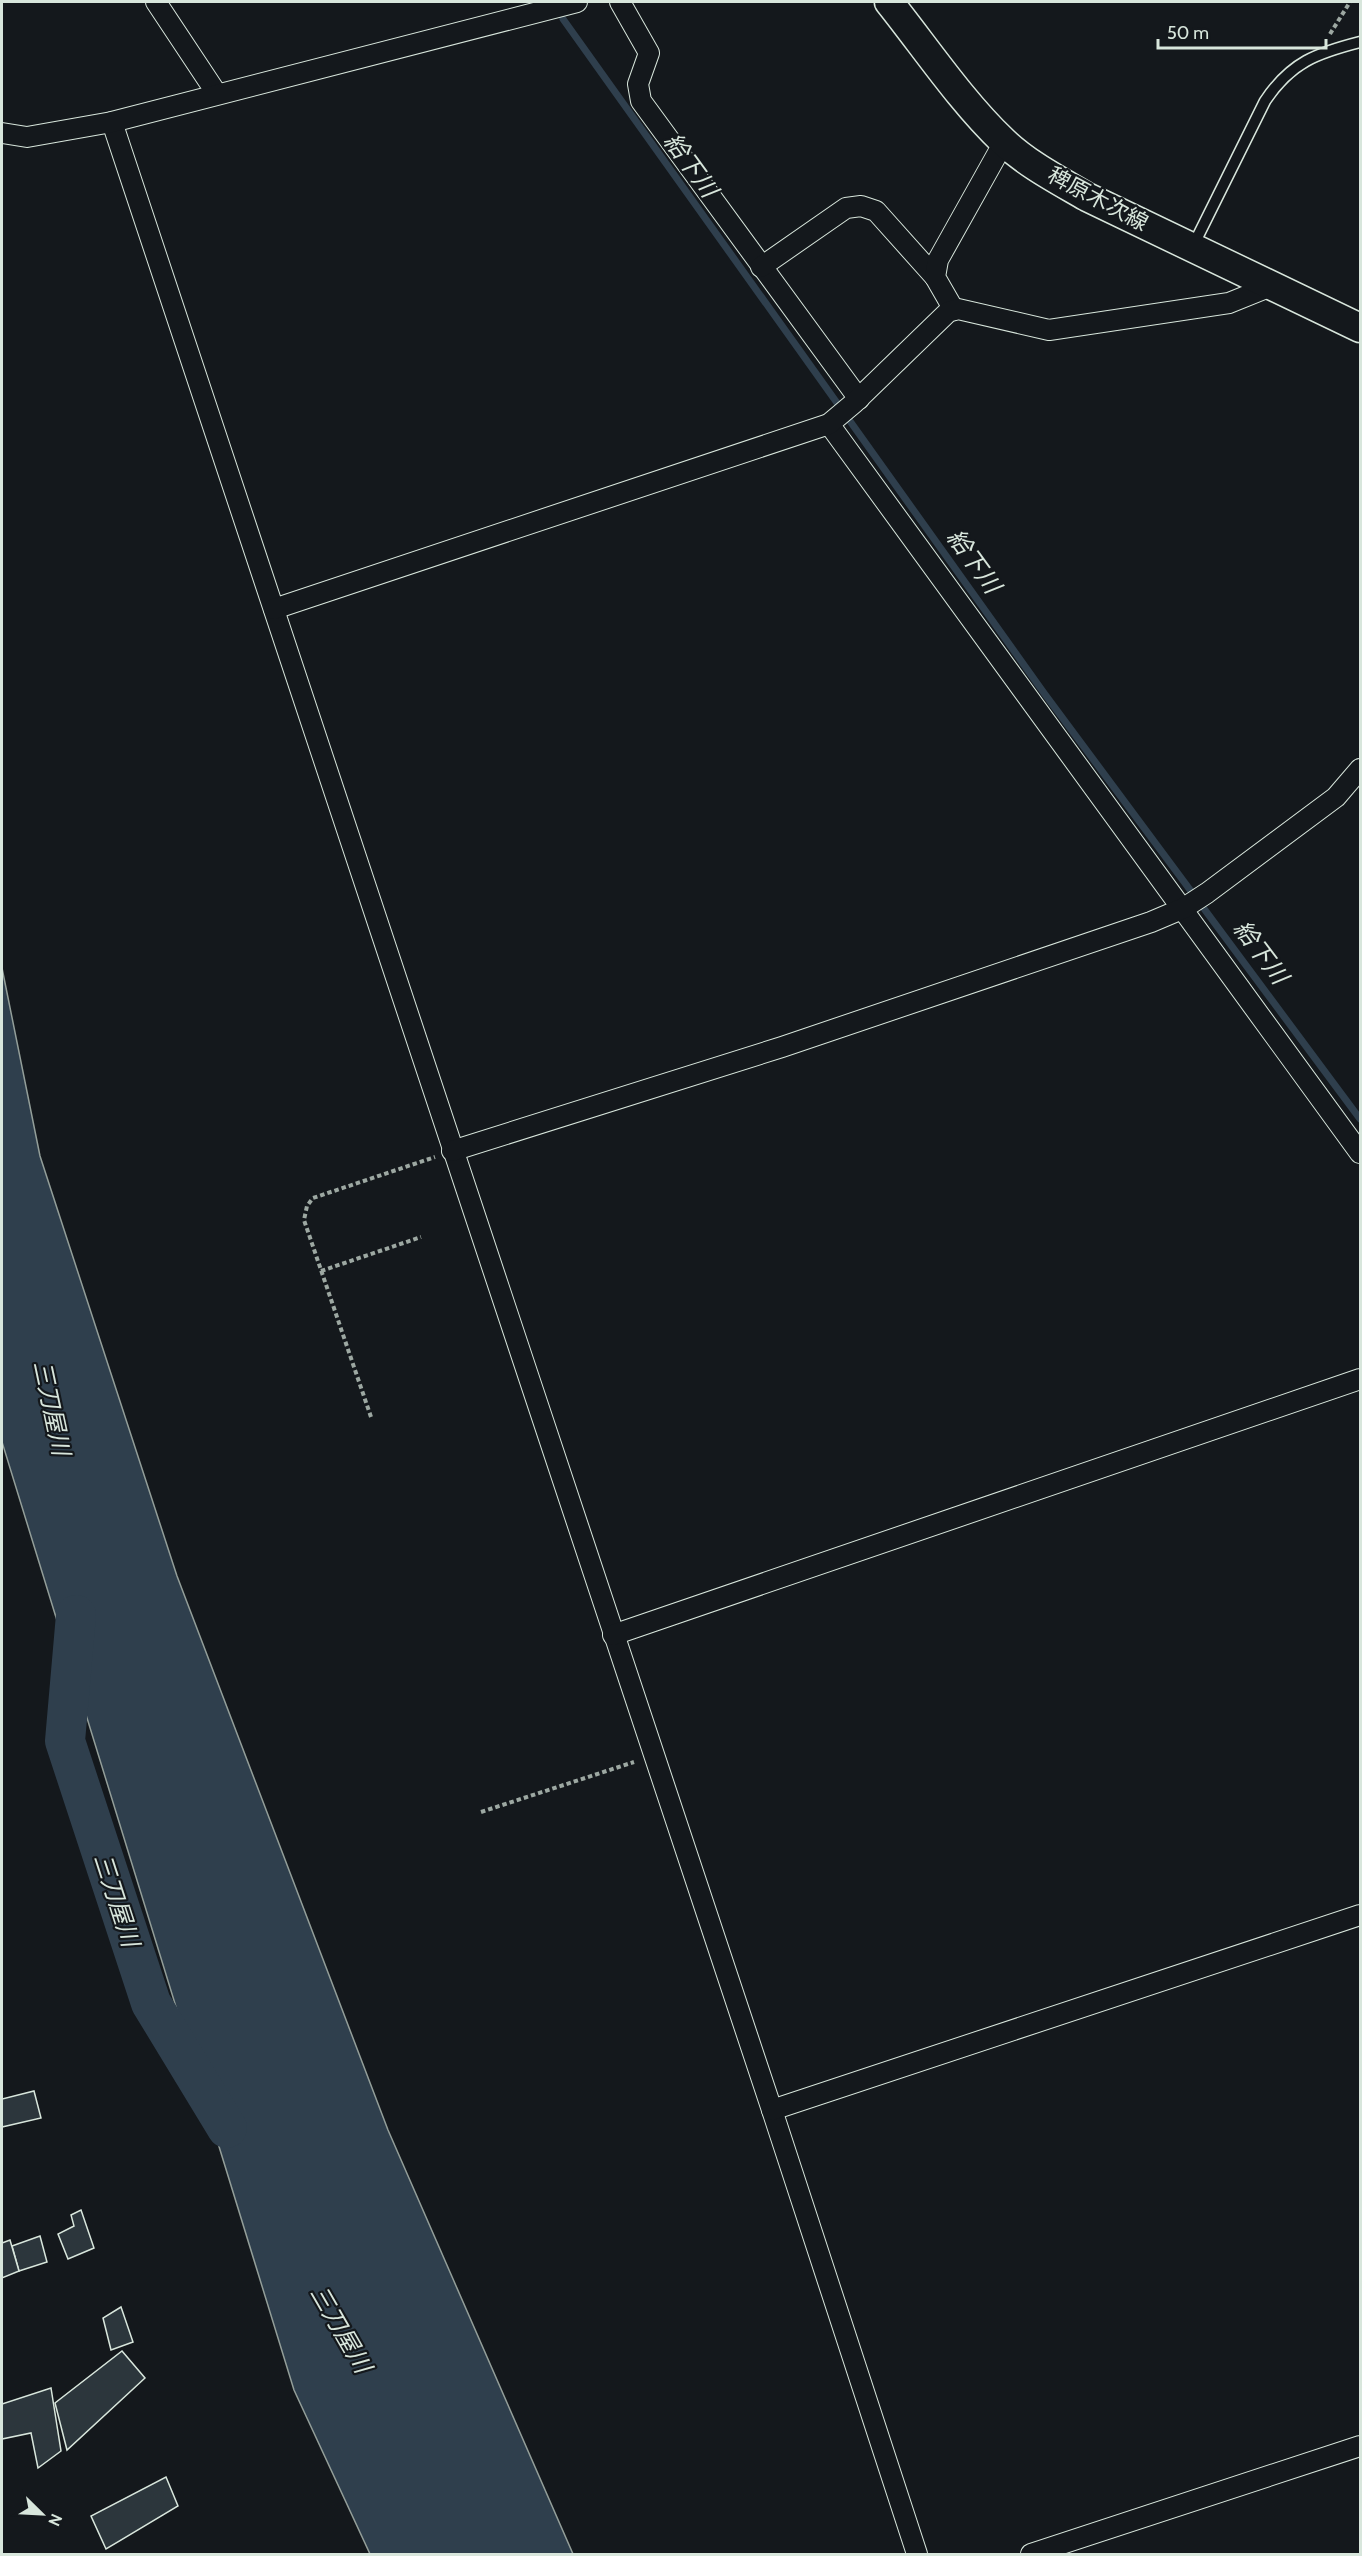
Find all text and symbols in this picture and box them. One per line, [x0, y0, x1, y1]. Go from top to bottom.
scale bar [1158, 12, 1326, 50]
text: 50 m [1167, 22, 1209, 44]
water label: 給下川 [658, 127, 726, 205]
street label: 稗原木次線 [1043, 161, 1153, 237]
water label: 給下川 [941, 523, 1009, 601]
water label: 給下川 [1228, 915, 1296, 992]
water label: 三刀屋川 [28, 1358, 77, 1461]
water label: 三刀屋川 [88, 1850, 147, 1953]
water label: 三刀屋川 [304, 2280, 379, 2380]
north arrow [12, 2484, 72, 2544]
text: N [44, 2511, 66, 2529]

